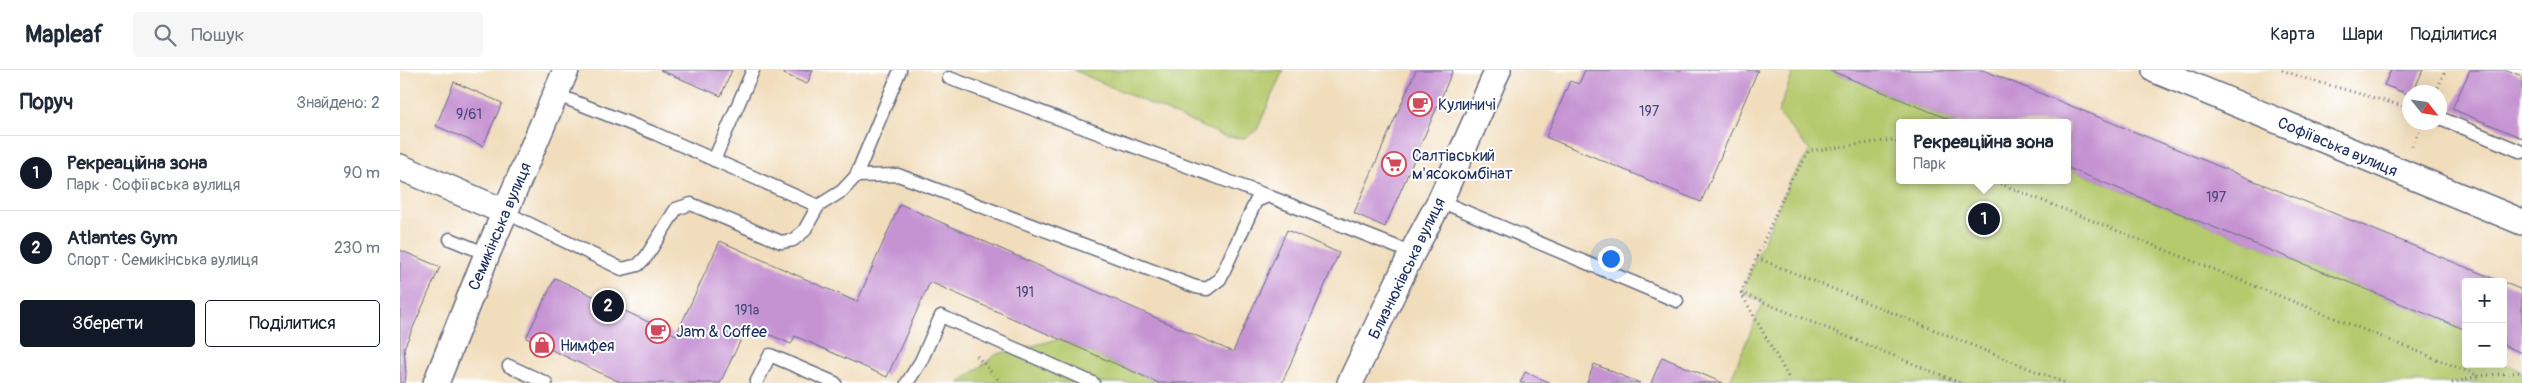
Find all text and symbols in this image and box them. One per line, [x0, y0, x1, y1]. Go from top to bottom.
search box [133, 12, 483, 57]
text: Mapleaf [25, 20, 103, 49]
icon: search [151, 21, 179, 49]
text: Пошук [191, 23, 244, 47]
text: Карта [2270, 23, 2315, 46]
text: Шари [2343, 23, 2382, 46]
text: Поділитися [2410, 23, 2497, 46]
north arrow [2402, 85, 2447, 130]
text: Поруч [20, 89, 73, 116]
cafe icon: Кулиничі [1407, 91, 1433, 117]
text: Знайдено: 2 [297, 93, 380, 113]
place label: Кулиничі [1438, 95, 1496, 115]
house number: 197 [1639, 103, 1660, 120]
house number: 9/61 [456, 106, 482, 123]
street label: Софіївська вулиця [2275, 113, 2401, 181]
popup [1896, 119, 2071, 184]
text: Рекреаційна зона [1913, 130, 2054, 154]
place label: Салтівський м'ясокомбінат [1412, 146, 1513, 184]
text: Рекреаційна зона [67, 151, 207, 175]
supermarket icon: Салтівський м'ясокомбінат [1381, 151, 1407, 177]
text: Парк [1913, 154, 1946, 174]
street label: Семикінська вулиця [464, 159, 536, 293]
text: 1 [33, 163, 39, 183]
text: 90 m [343, 163, 380, 183]
text: Парк · Софіївська вулиця [67, 175, 240, 195]
house number: 197 [2206, 189, 2227, 206]
street label: Близнюківська вулиця [1364, 195, 1450, 342]
pin: 1 [1968, 200, 2000, 238]
text: Atlantes Gym [67, 226, 178, 250]
text: 2 [32, 238, 40, 258]
text: 230 m [334, 238, 380, 258]
your location [1598, 246, 1624, 272]
text: Спорт · Семикінська вулиця [67, 250, 258, 270]
map controls [2462, 278, 2507, 368]
button: + [2462, 278, 2507, 323]
house number: 191 [1016, 284, 1034, 301]
pin: 2 [592, 287, 624, 325]
button: Зберегти [20, 300, 195, 347]
button: Поділитися [205, 300, 380, 347]
house number: 191а [735, 302, 759, 319]
cafe icon: Jam & Coffee [645, 318, 671, 344]
place label: Jam & Coffee [676, 322, 767, 342]
button: − [2462, 323, 2507, 368]
shop icon: Нимфея [529, 332, 555, 358]
place label: Нимфея [560, 336, 615, 356]

